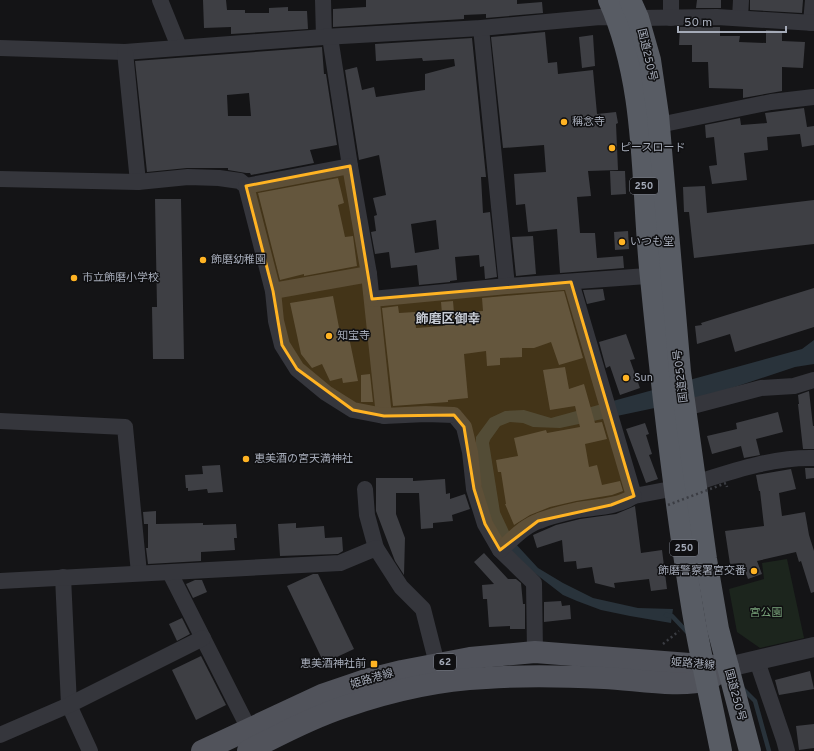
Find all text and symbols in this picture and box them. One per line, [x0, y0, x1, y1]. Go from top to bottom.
scale bar [678, 8, 786, 34]
text: 50 m [684, 15, 712, 31]
street label: 国道250号 [634, 27, 660, 83]
place label: 稱念寺 [572, 115, 605, 129]
marker: 稱念寺 [559, 117, 569, 127]
place label: ピースロード [620, 141, 685, 155]
marker: ピースロード [607, 143, 617, 153]
road number: 250 [630, 178, 658, 194]
place label: いつも堂 [630, 235, 674, 249]
marker: いつも堂 [617, 237, 627, 247]
place label: 飾磨幼稚園 [211, 253, 266, 267]
marker: 飾磨幼稚園 [198, 255, 208, 265]
place label: 市立飾磨小学校 [82, 271, 159, 285]
marker: 市立飾磨小学校 [69, 273, 79, 283]
district label: 飾磨区御幸 [415, 311, 481, 328]
place label: 知宝寺 [337, 329, 370, 343]
marker: 知宝寺 [324, 331, 334, 341]
street label: 国道250号 [671, 349, 691, 403]
place label: Sun [634, 371, 653, 385]
marker: Sun [621, 373, 631, 383]
place label: 恵美酒の宮天満神社 [254, 452, 353, 466]
marker: 恵美酒の宮天満神社 [241, 454, 251, 464]
road number: 250 [670, 540, 698, 556]
place label: 飾磨警察署宮交番 [658, 564, 746, 578]
marker: 飾磨警察署宮交番 [749, 566, 759, 576]
park label: 宮公園 [750, 606, 783, 620]
road number: 62 [434, 654, 456, 670]
street label: 姫路港線 [670, 655, 716, 673]
place label: 恵美酒神社前 [300, 657, 366, 671]
marker: 恵美酒神社前 [369, 659, 379, 669]
street label: 姫路港線 [349, 666, 395, 692]
street label: 国道250号 [721, 667, 749, 723]

